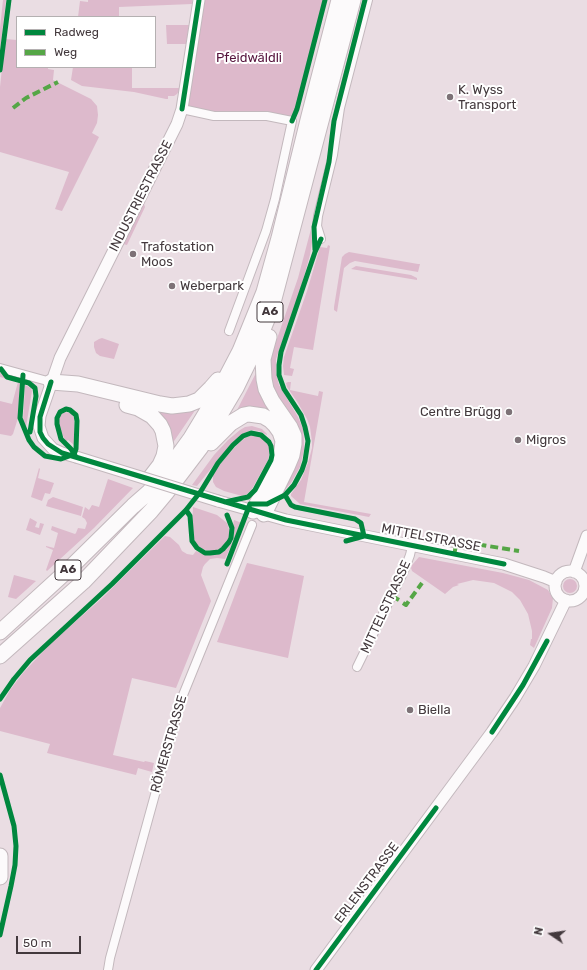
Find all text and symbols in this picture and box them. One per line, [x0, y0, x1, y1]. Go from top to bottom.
legend [16, 16, 156, 68]
text: Radweg [54, 25, 99, 39]
text: Weg [54, 45, 77, 59]
park label: Pfeidwäldli [216, 50, 282, 66]
place label: K. Wyss Transport [458, 82, 516, 113]
marker: K. Wyss Transport [445, 92, 455, 102]
street label: INDUSTRIESTRASSE [106, 138, 176, 254]
place label: Trafostation Moos [141, 239, 214, 270]
marker: Trafostation Moos [128, 249, 138, 259]
place label: Weberpark [180, 278, 244, 294]
marker: Weberpark [167, 281, 177, 291]
road number: A6 [257, 302, 283, 322]
place label: Centre Brügg [420, 404, 501, 420]
marker: Centre Brügg [504, 407, 514, 417]
place label: Migros [526, 432, 566, 448]
marker: Migros [513, 435, 523, 445]
street label: MITTELSTRASSE [380, 521, 482, 555]
street label: MITTELSTRASSE [358, 558, 414, 656]
road number: A6 [55, 560, 81, 580]
street label: RÖMERSTRASSE [148, 693, 190, 795]
place label: Biella [418, 702, 451, 718]
marker: Biella [405, 705, 415, 715]
street label: ERLENSTRASSE [331, 839, 403, 927]
north arrow [531, 914, 571, 954]
text: N [532, 926, 546, 937]
scale bar [18, 928, 83, 954]
text: 50 m [23, 936, 51, 950]

